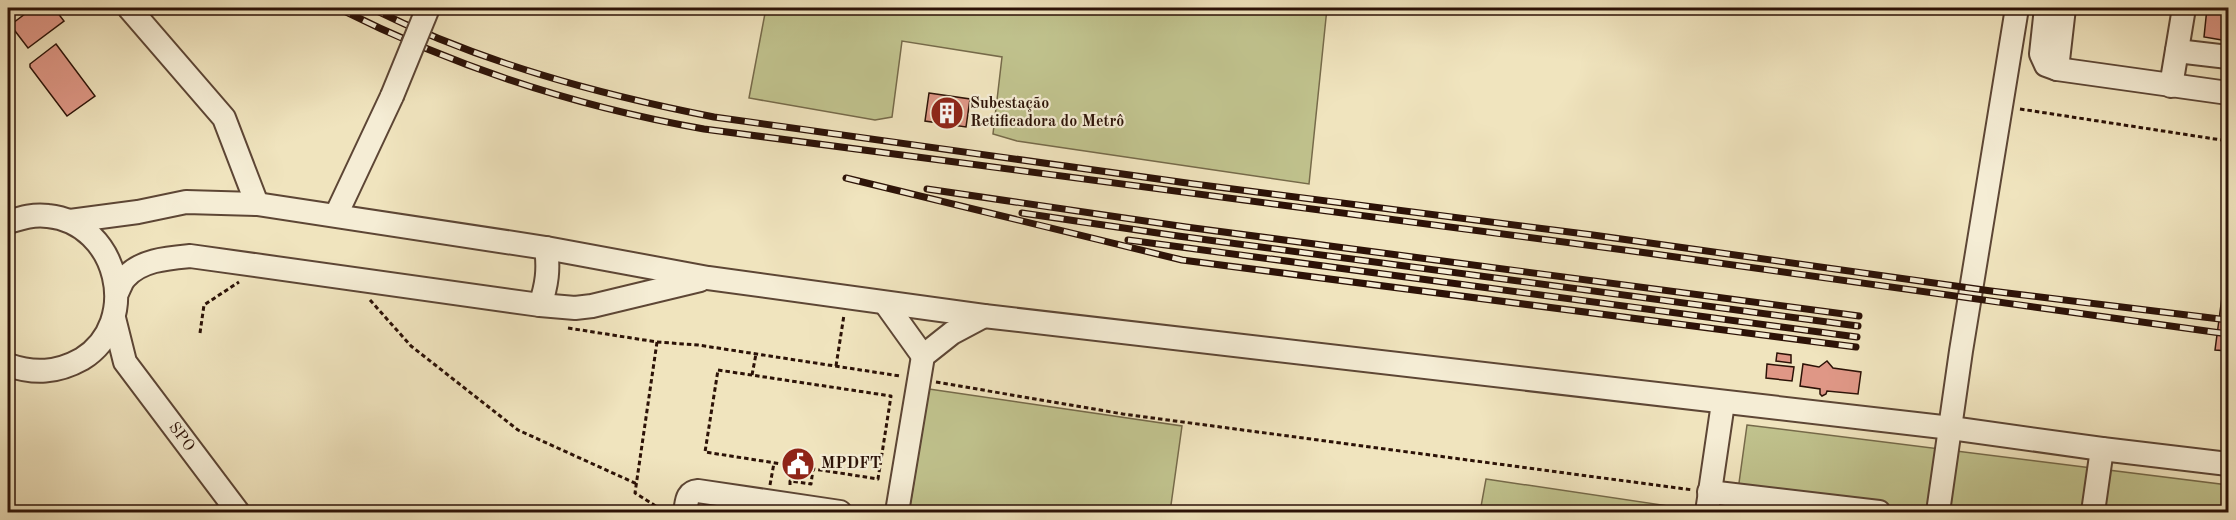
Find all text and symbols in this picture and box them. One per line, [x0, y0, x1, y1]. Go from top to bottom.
building icon: Subestação Retificadora do Metrô [929, 95, 965, 131]
place label: Subestação Retificadora do Metrô [970, 96, 1124, 130]
street label: SPO [165, 419, 197, 455]
public building icon: MPDFT [780, 446, 816, 482]
place label: MPDFT [821, 456, 881, 472]

